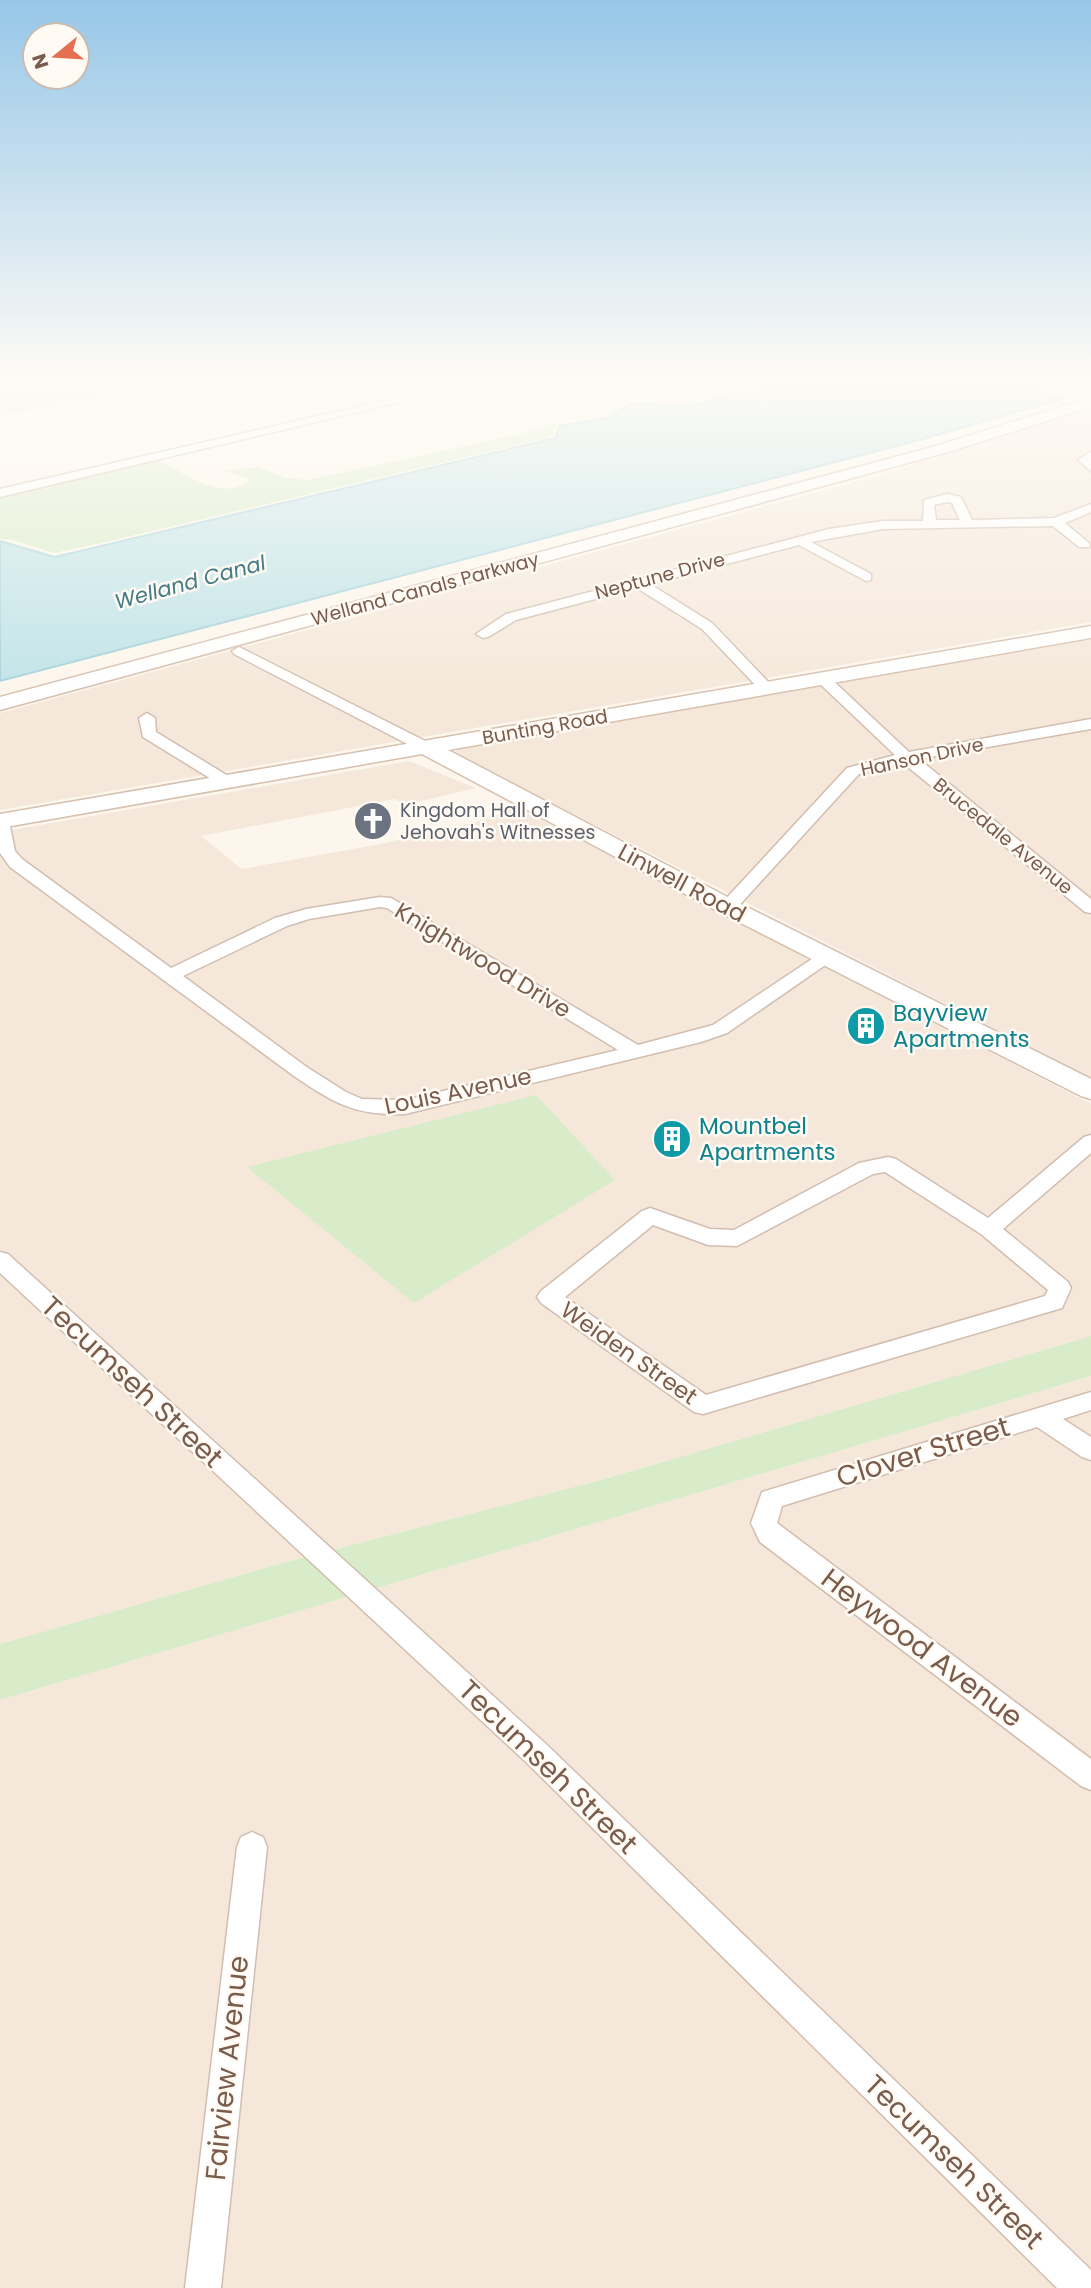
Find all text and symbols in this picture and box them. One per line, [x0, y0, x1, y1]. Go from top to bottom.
north arrow [21, 21, 91, 91]
text: N [25, 50, 55, 72]
street label: Welland Canals Parkway [308, 546, 542, 632]
street label: Neptune Drive [592, 546, 728, 606]
water label: Welland Canal [111, 548, 269, 616]
street label: Bunting Road [480, 703, 610, 751]
street label: Hanson Drive [858, 731, 986, 783]
street label: Brucedale Avenue [927, 771, 1079, 901]
place label: Kingdom Hall of Jehovah's Witnesses [400, 797, 595, 846]
church icon: Kingdom Hall of Jehovah's Witnesses [352, 800, 394, 842]
street label: Linwell Road [612, 836, 752, 930]
street label: Knightwood Drive [389, 895, 577, 1025]
place label: Bayview Apartments [893, 997, 1030, 1055]
building icon: Bayview Apartments [845, 1005, 887, 1047]
street label: Louis Avenue [382, 1060, 534, 1122]
place label: Mountbel Apartments [699, 1110, 836, 1168]
building icon: Mountbel Apartments [651, 1118, 693, 1160]
street label: Tecumseh Street [33, 1287, 231, 1477]
street label: Weiden Street [554, 1294, 704, 1412]
street label: Clover Street [832, 1407, 1014, 1497]
street label: Heywood Avenue [813, 1559, 1031, 1737]
street label: Tecumseh Street [450, 1671, 646, 1863]
street label: Fairview Avenue [196, 1954, 258, 2182]
street label: Tecumseh Street [856, 2066, 1052, 2258]

